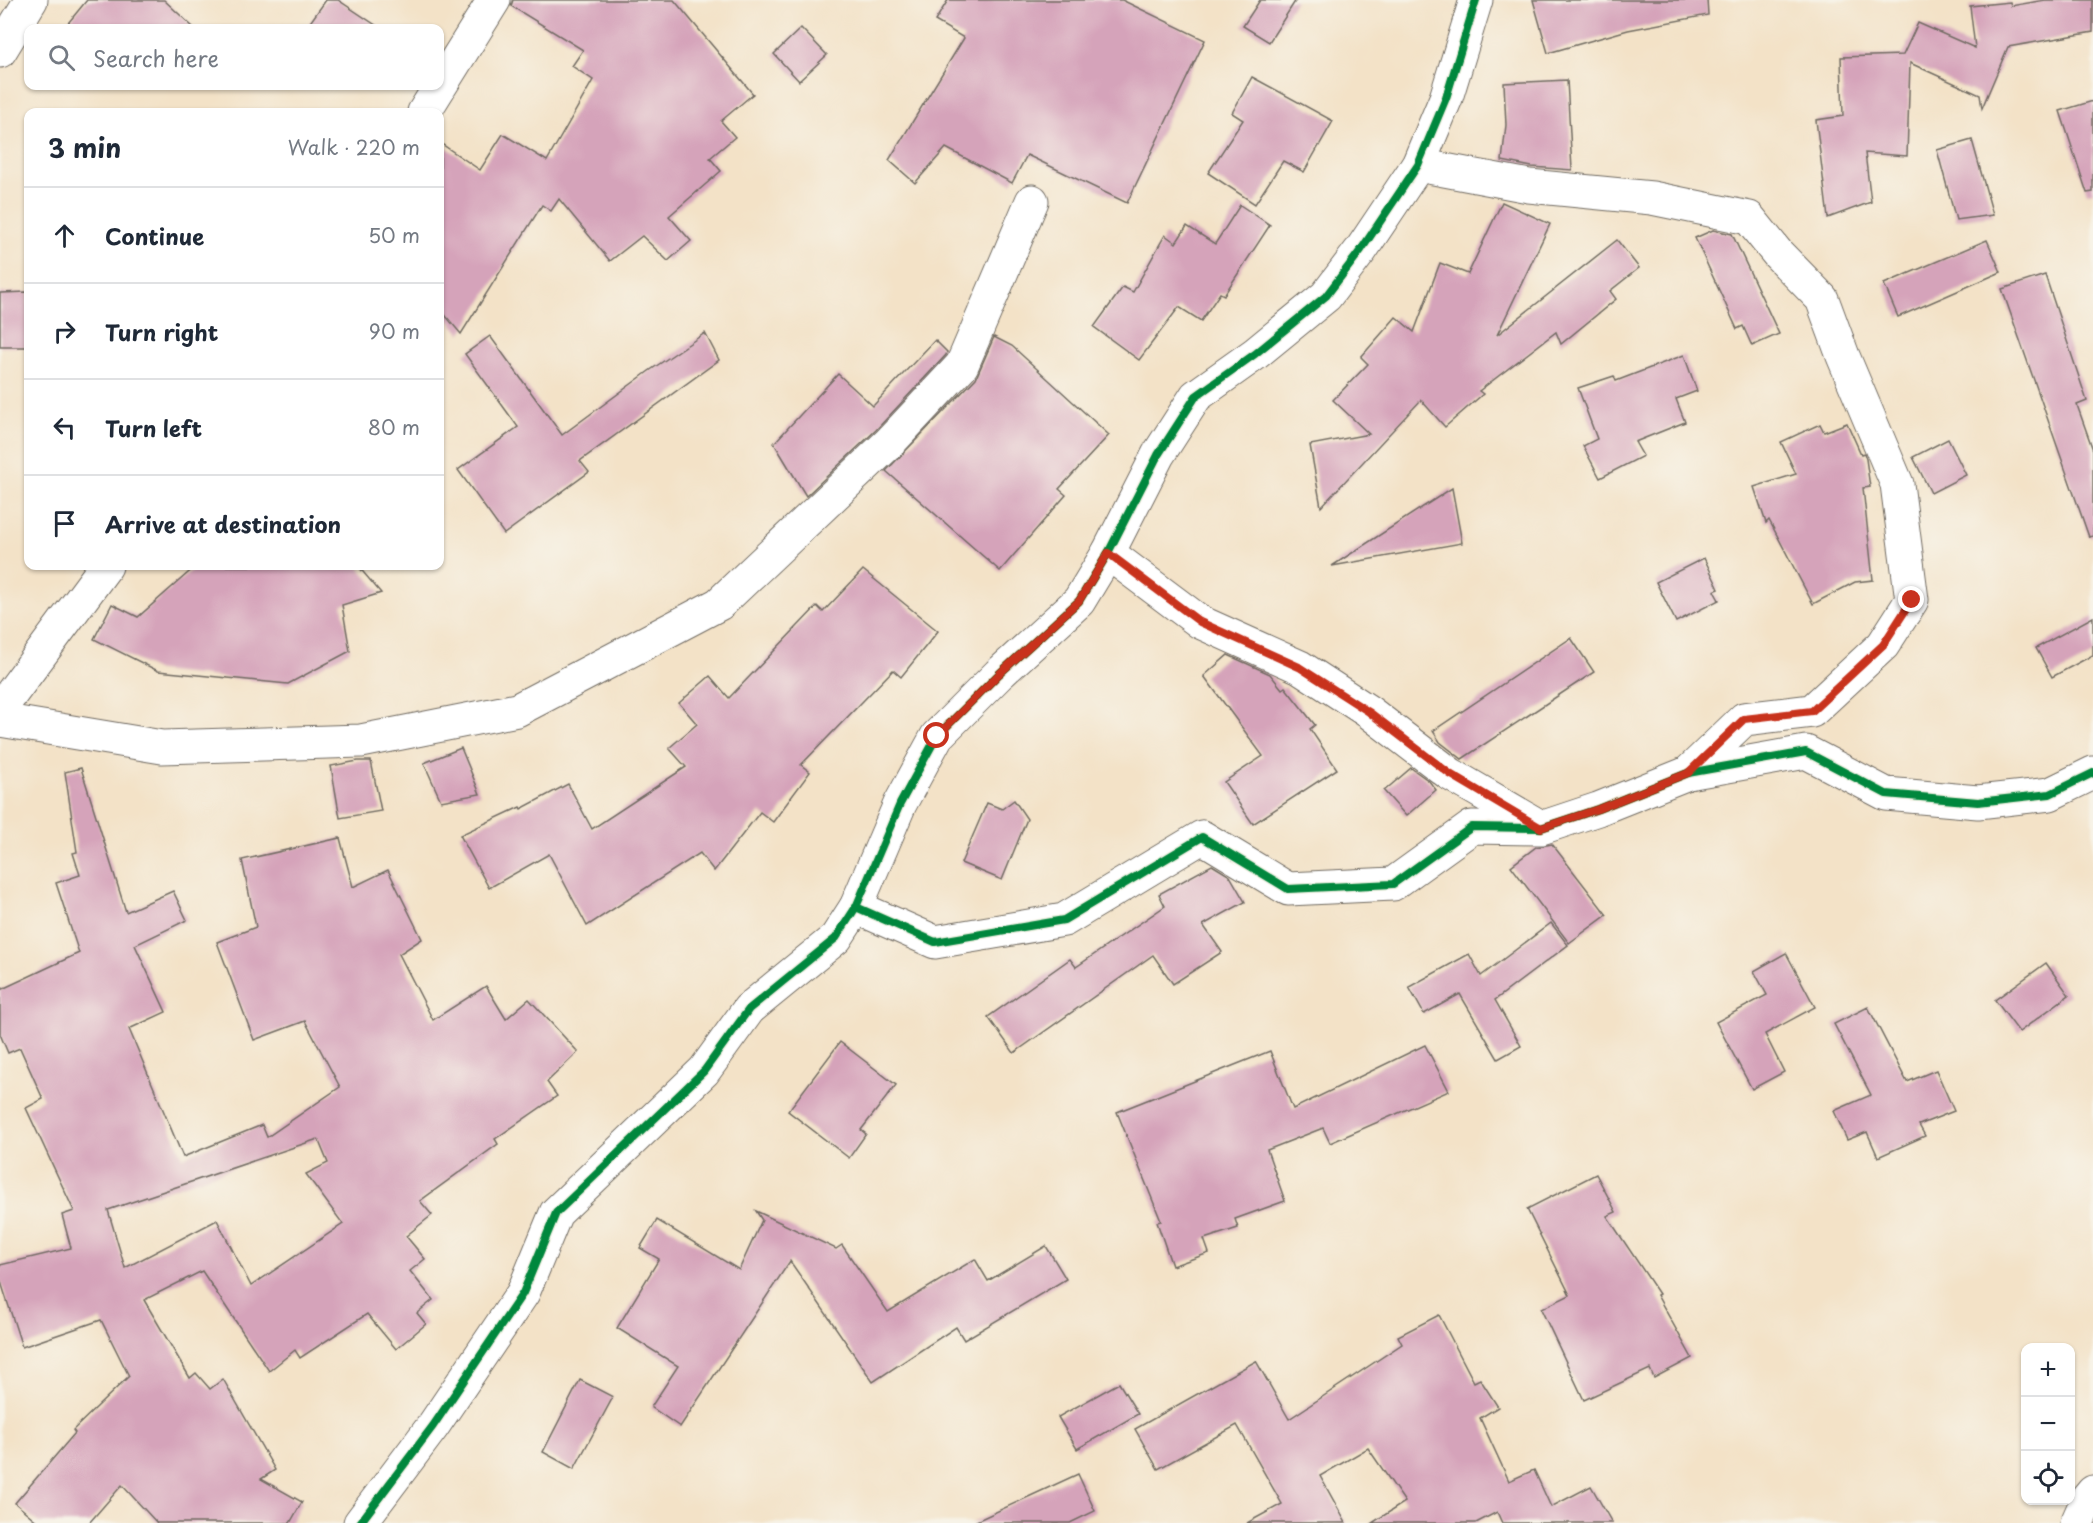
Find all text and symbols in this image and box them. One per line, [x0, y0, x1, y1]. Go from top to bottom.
search box [24, 24, 444, 90]
icon: search [45, 41, 78, 74]
text: Search here [93, 41, 219, 74]
text: 3 min [48, 128, 121, 167]
text: Walk · 220 m [288, 132, 420, 162]
icon: ahead [48, 219, 81, 252]
text: Continue [105, 219, 204, 252]
text: 50 m [368, 220, 420, 250]
icon: right [48, 315, 81, 348]
text: Turn right [105, 315, 218, 348]
text: 90 m [369, 316, 420, 346]
icon: left [48, 411, 81, 444]
text: Turn left [105, 411, 202, 444]
text: 80 m [368, 412, 420, 442]
icon: arrive [48, 507, 81, 540]
text: Arrive at destination [105, 507, 341, 540]
route end [1898, 586, 1924, 612]
route start [923, 722, 949, 748]
map controls [2021, 1343, 2075, 1505]
button: + [2021, 1343, 2075, 1397]
button: − [2021, 1397, 2075, 1451]
button: locate [2021, 1451, 2075, 1505]

